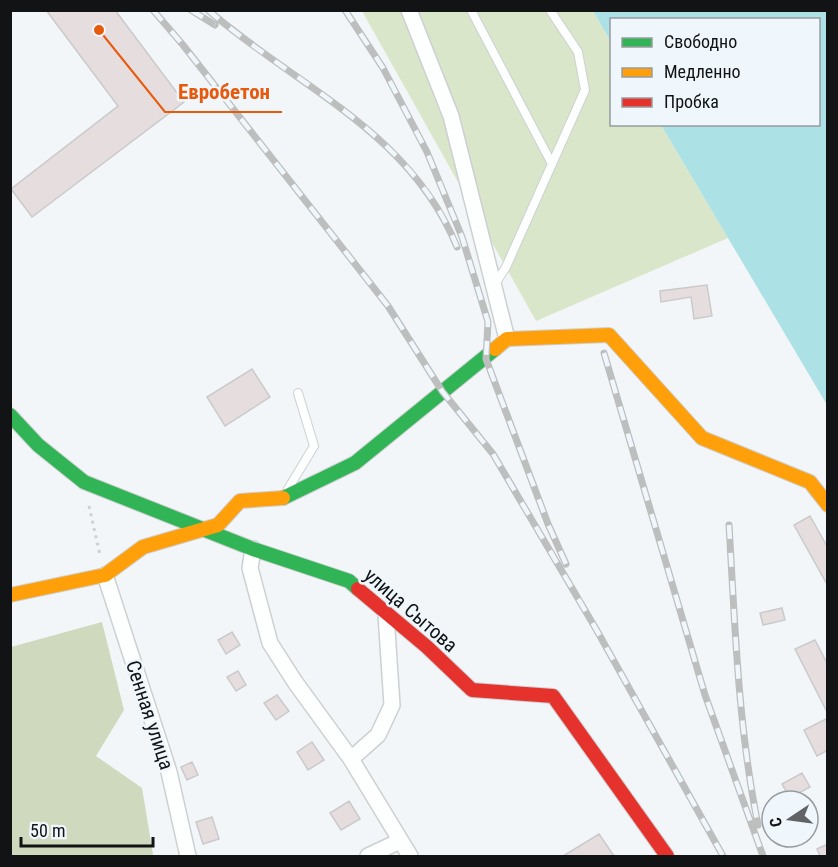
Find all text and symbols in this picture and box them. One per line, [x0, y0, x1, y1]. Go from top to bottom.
legend [610, 18, 820, 126]
text: Свободно [664, 31, 737, 52]
text: Медленно [664, 61, 741, 82]
callout: Евробетон [165, 73, 282, 112]
text: Евробетон [178, 80, 270, 104]
text: Пробка [664, 91, 719, 112]
street label: улица Сытова [359, 563, 463, 657]
street label: Сенная улица [121, 657, 179, 773]
north arrow [760, 789, 820, 849]
scale bar [21, 810, 153, 848]
text: С [766, 816, 786, 829]
text: 50 m [30, 820, 65, 841]

